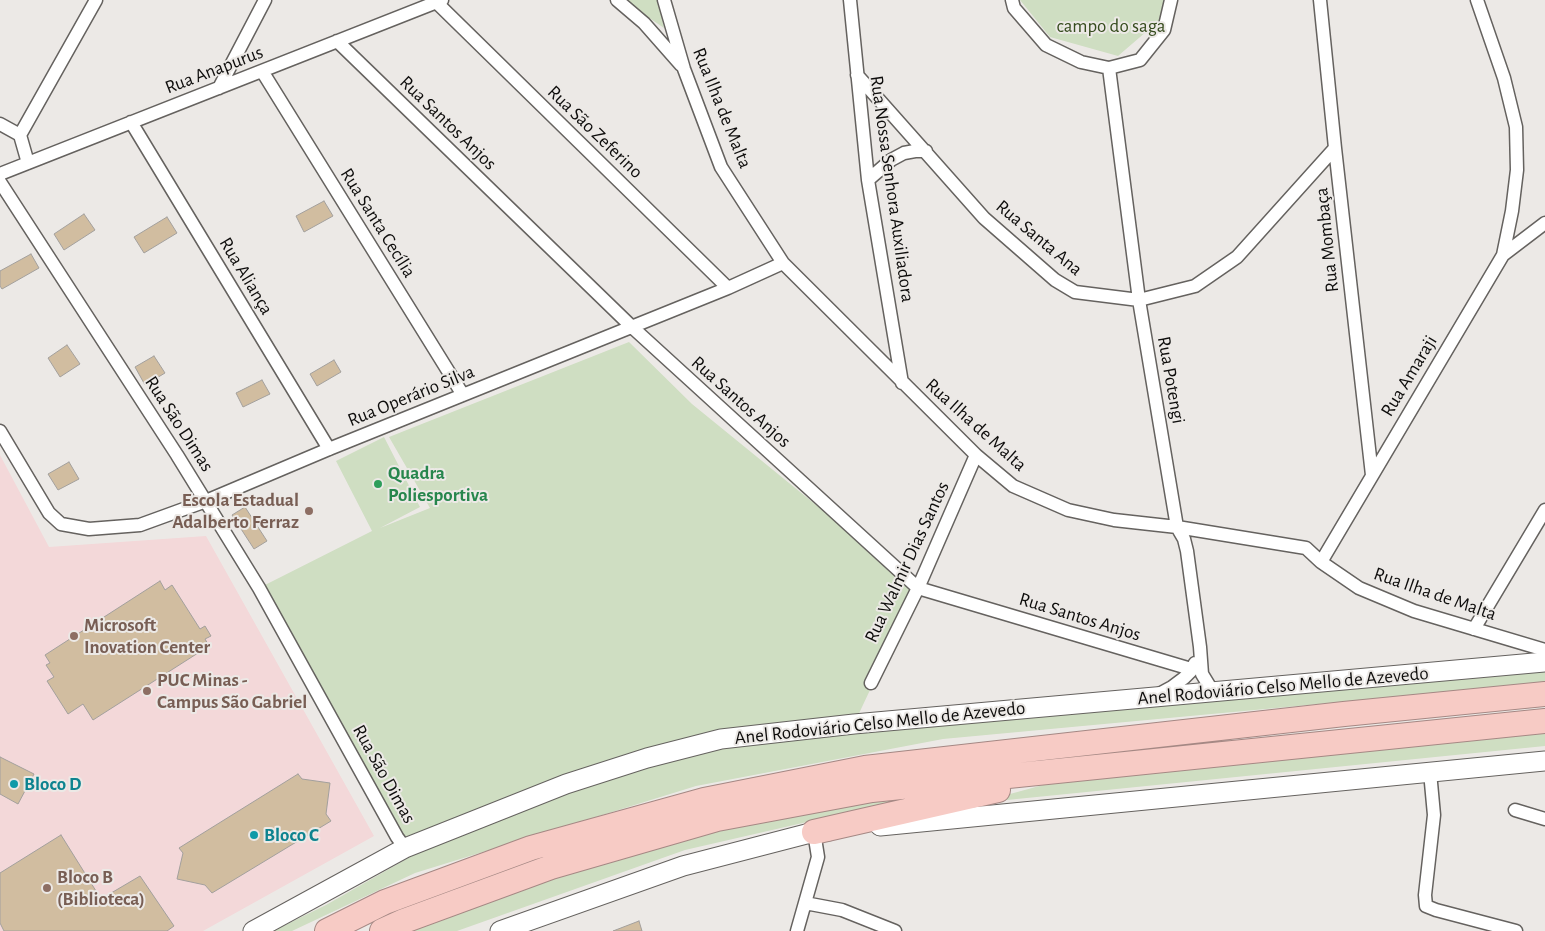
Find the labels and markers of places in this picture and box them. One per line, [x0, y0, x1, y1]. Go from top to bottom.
place label: Quadra Poliesportiva [388, 462, 488, 506]
marker: Quadra Poliesportiva [372, 478, 384, 490]
place label: Escola Estadual Adalberto Ferraz [172, 489, 299, 533]
marker: Escola Estadual Adalberto Ferraz [303, 505, 315, 517]
place label: Microsoft Inovation Center [84, 614, 210, 658]
marker: Microsoft Inovation Center [68, 630, 80, 642]
place label: PUC Minas - Campus São Gabriel [157, 669, 307, 713]
marker: PUC Minas - Campus São Gabriel [141, 685, 153, 697]
place label: Bloco D [24, 773, 81, 795]
marker: Bloco D [8, 778, 20, 790]
place label: Bloco C [264, 824, 319, 846]
marker: Bloco C [248, 829, 260, 841]
place label: Bloco B (Biblioteca) [57, 866, 145, 910]
marker: Bloco B (Biblioteca) [41, 882, 53, 894]

